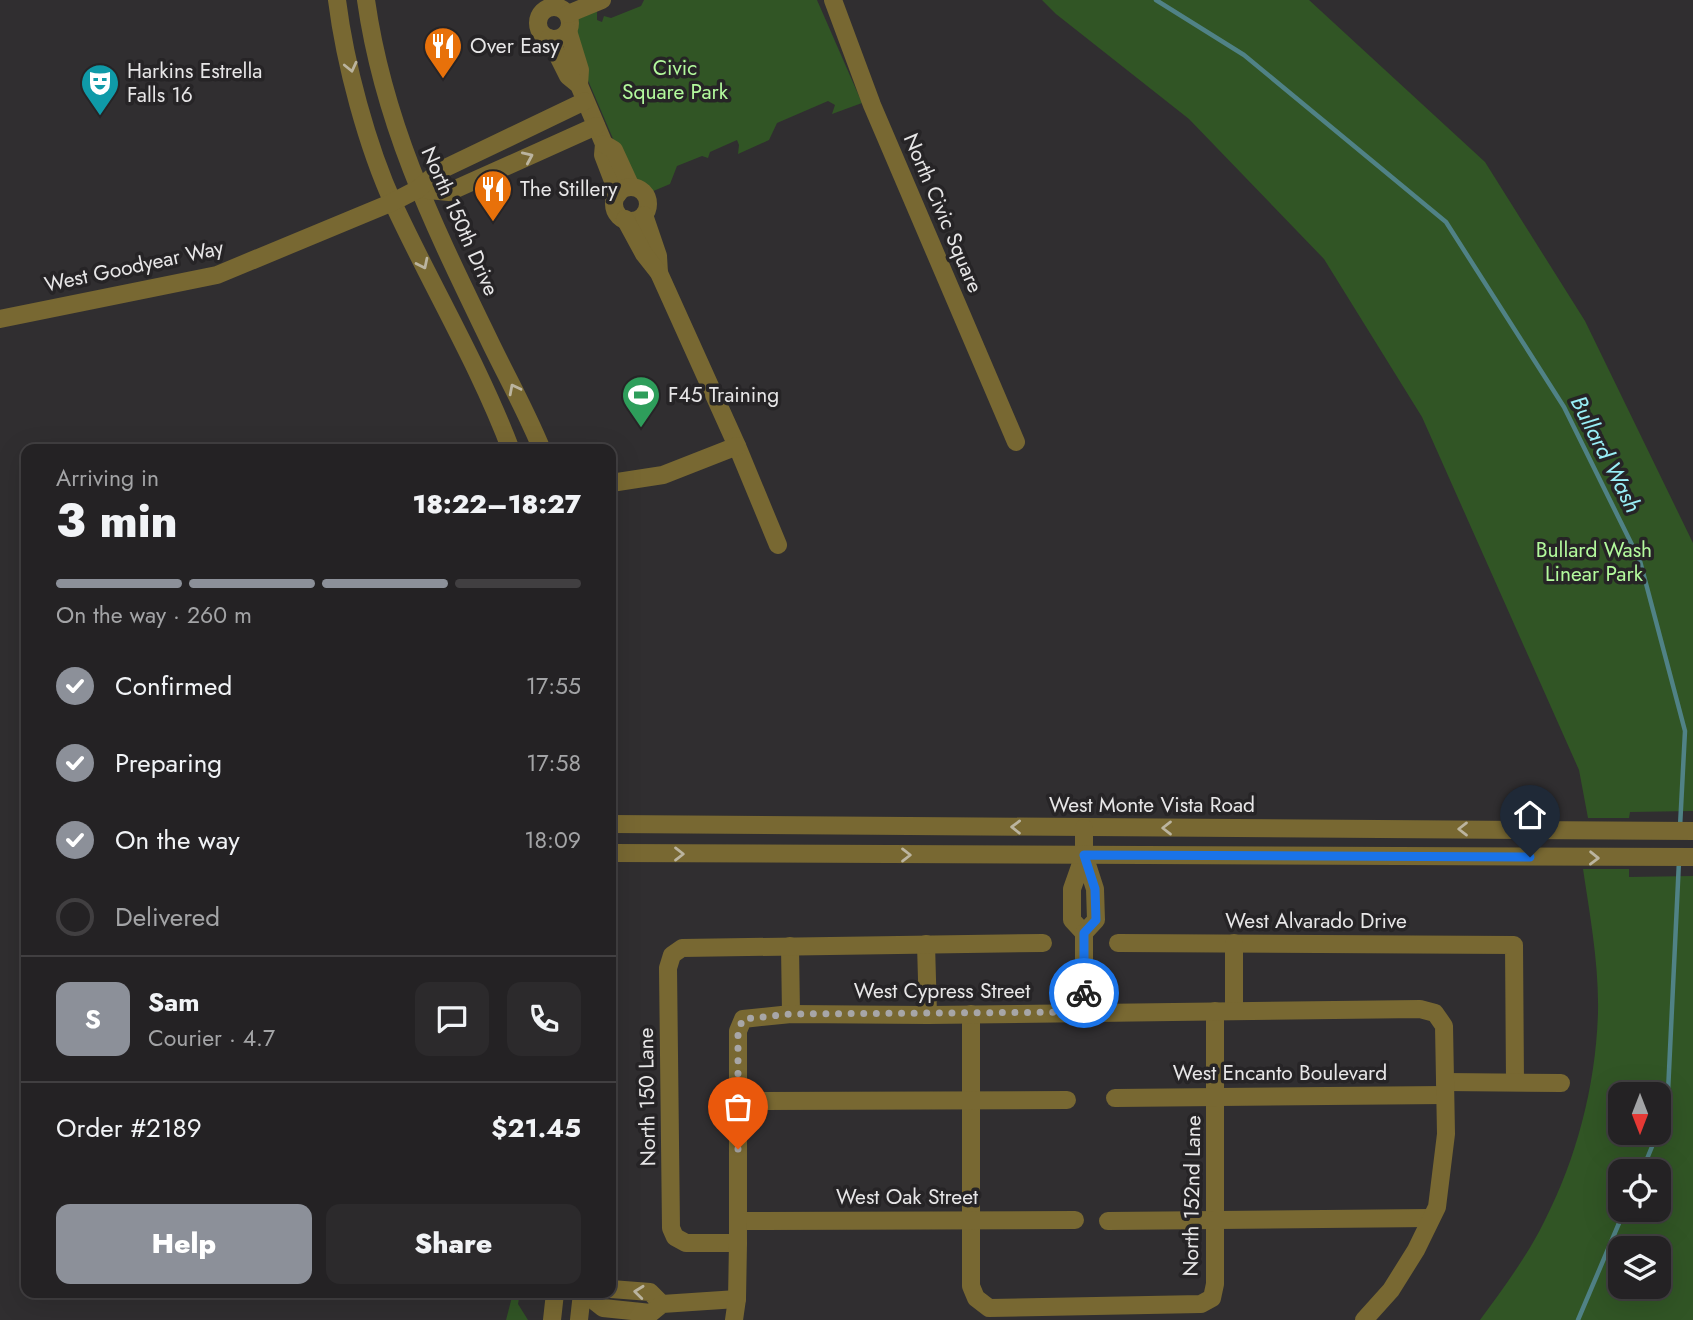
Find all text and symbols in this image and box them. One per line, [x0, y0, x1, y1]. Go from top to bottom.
restaurant icon: Over Easy [422, 25, 464, 80]
place label: Over Easy [470, 31, 560, 61]
park label: Civic Square Park [622, 53, 729, 107]
place label: Harkins Estrella Falls 16 [127, 56, 262, 110]
one-way arrow [343, 61, 357, 73]
theatre icon: Harkins Estrella Falls 16 [79, 62, 121, 117]
street label: North Civic Square [896, 129, 990, 298]
street label: North 150th Drive [414, 142, 506, 300]
one-way arrow [521, 151, 533, 165]
restaurant icon: The Stillery [472, 168, 514, 223]
place label: The Stillery [520, 174, 618, 204]
street label: West Goodyear Way [42, 232, 227, 300]
one-way arrow [414, 257, 428, 269]
sports icon: F45 Training [620, 374, 662, 429]
place label: F45 Training [668, 380, 779, 410]
one-way arrow [508, 384, 522, 396]
water label: Bullard Wash [1562, 389, 1650, 519]
text: Arriving in [56, 461, 159, 495]
text: 18:22–18:27 [412, 485, 581, 523]
text: 3 min [56, 488, 178, 554]
park label: Bullard Wash Linear Park [1536, 535, 1652, 589]
text: On the way · 260 m [56, 598, 252, 632]
icon: check [56, 667, 94, 705]
text: Confirmed [115, 667, 232, 705]
text: 17:55 [526, 669, 581, 703]
icon: check [56, 744, 94, 782]
text: Preparing [115, 744, 222, 782]
text: 17:58 [526, 746, 581, 780]
pin [1500, 785, 1560, 857]
street label: West Monte Vista Road [1049, 790, 1255, 820]
icon: home [1511, 796, 1549, 834]
one-way arrow [1010, 819, 1021, 835]
one-way arrow [1161, 820, 1172, 836]
icon: check [56, 821, 94, 859]
text: On the way [115, 821, 240, 859]
one-way arrow [1457, 821, 1468, 837]
text: 18:09 [524, 823, 581, 857]
one-way arrow [674, 846, 685, 861]
one-way arrow [902, 847, 912, 863]
one-way arrow [1589, 850, 1599, 866]
text: Delivered [115, 898, 220, 936]
street label: West Alvarado Drive [1225, 906, 1407, 936]
courier [1049, 958, 1119, 1028]
icon: bike [1065, 974, 1103, 1012]
street label: West Cypress Street [854, 976, 1030, 1006]
button: chat [415, 982, 489, 1056]
button: phone [507, 982, 581, 1056]
text: Sam [148, 983, 200, 1021]
text: S [85, 1000, 101, 1038]
text: Courier · 4.7 [148, 1021, 275, 1055]
street label: North 150 Lane [631, 1027, 663, 1167]
street label: West Encanto Boulevard [1173, 1058, 1387, 1088]
pin [708, 1077, 768, 1149]
north arrow [1608, 1082, 1671, 1144]
map controls [1608, 1082, 1671, 1299]
icon: bag [719, 1088, 757, 1126]
text: Order #2189 [56, 1109, 202, 1147]
text: $21.45 [491, 1109, 581, 1147]
street label: North 152nd Lane [1176, 1115, 1208, 1277]
button: locate [1608, 1159, 1671, 1222]
street label: West Oak Street [836, 1182, 978, 1212]
button: Help [56, 1204, 312, 1284]
button: Share [326, 1204, 581, 1284]
button: layers [1608, 1236, 1671, 1299]
one-way arrow [633, 1284, 645, 1299]

